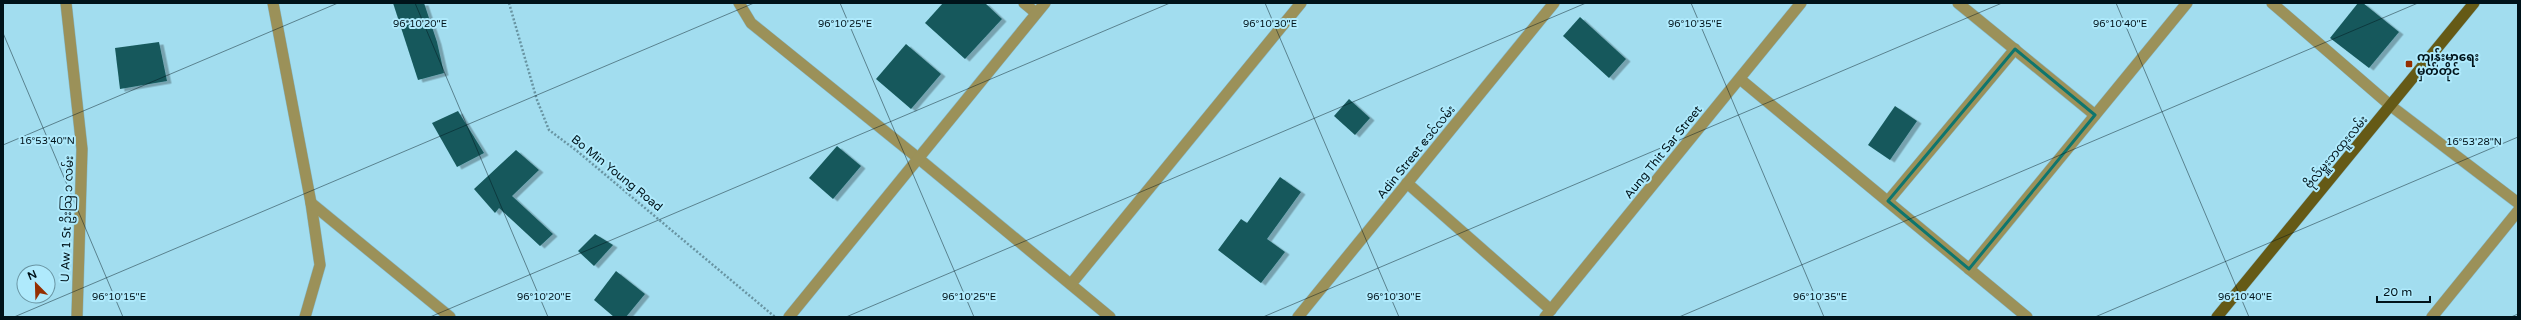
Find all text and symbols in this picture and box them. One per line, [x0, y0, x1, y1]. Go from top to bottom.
text: 96°10'20"E [393, 18, 447, 30]
text: 96°10'25"E [818, 18, 872, 30]
text: 96°10'30"E [1243, 18, 1297, 30]
text: 96°10'35"E [1668, 18, 1722, 30]
text: 96°10'40"E [2093, 18, 2147, 30]
place label: ကျန်းမာရေး မှတ်တိုင် [2417, 47, 2479, 82]
marker: ကျန်းမာရေး မှတ်တိုင် [2404, 59, 2414, 69]
street label: Adin Street ဧဒင်လမ်း [1372, 101, 1458, 201]
street label: Aung Thit Sar Street [1621, 102, 1705, 201]
street label: ဗိုလ်မှူးဘထူးလမ်း [2300, 111, 2373, 193]
street label: Bo Min Young Road [569, 132, 665, 214]
text: 16°53'40"N [19, 135, 75, 147]
text: 16°53'28"N [2446, 136, 2502, 148]
street label: U Aw 1 St ဥိးသြ ၁ လမ်း [56, 155, 79, 283]
north arrow [16, 264, 56, 304]
text: N [26, 268, 39, 283]
scale bar [2377, 278, 2430, 304]
text: 20 m [2383, 285, 2412, 299]
text: 96°10'15"E [92, 291, 146, 303]
text: 96°10'20"E [517, 291, 571, 303]
text: 96°10'25"E [942, 291, 996, 303]
text: 96°10'30"E [1367, 291, 1421, 303]
text: 96°10'35"E [1793, 291, 1847, 303]
text: 96°10'40"E [2218, 291, 2272, 303]

